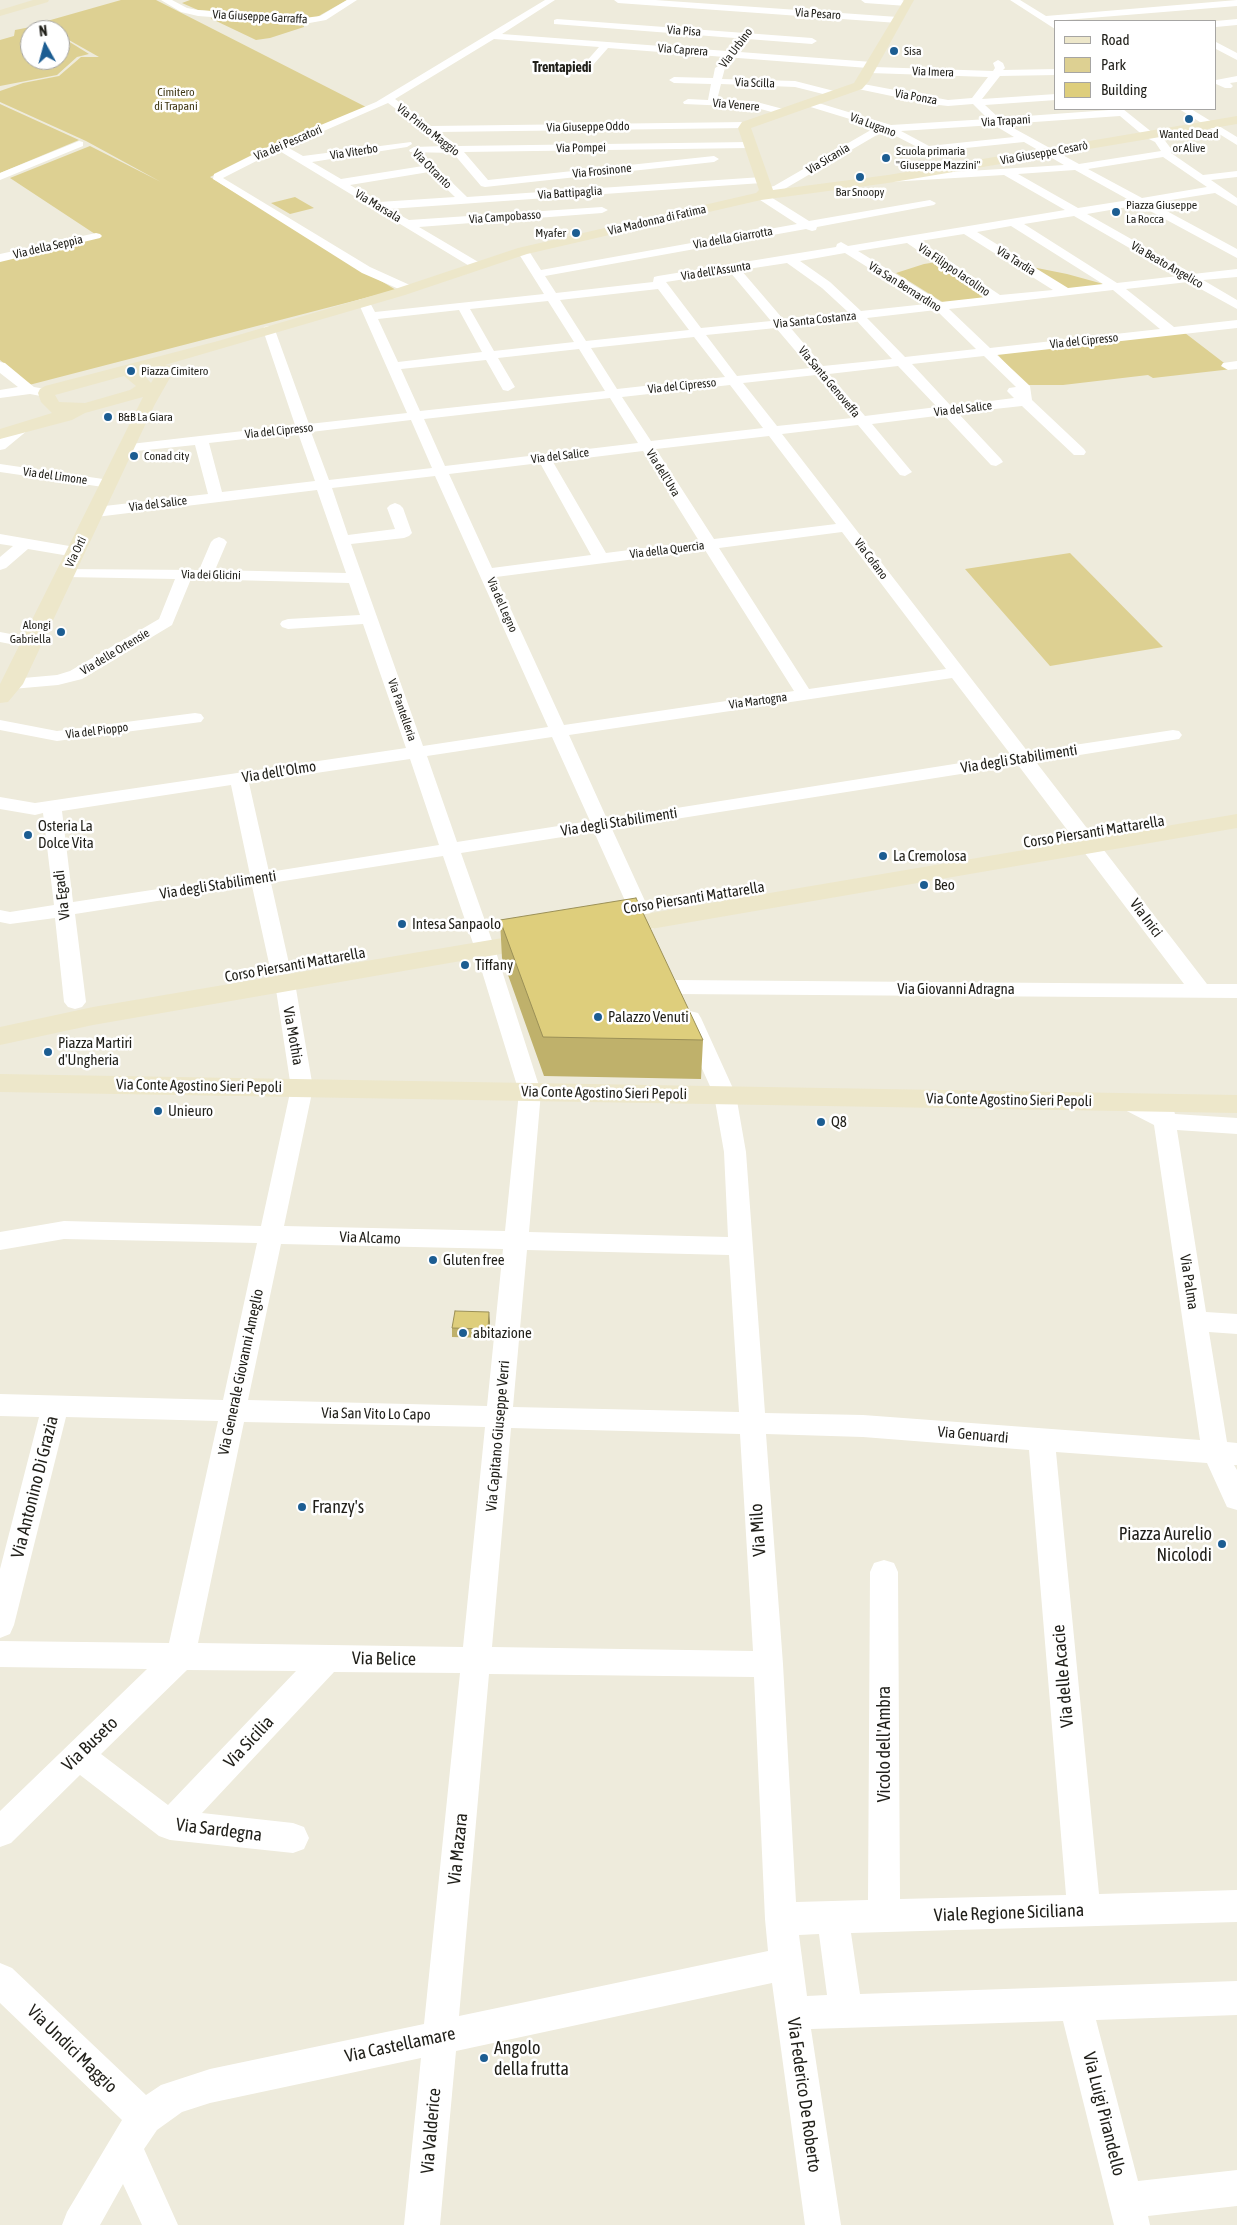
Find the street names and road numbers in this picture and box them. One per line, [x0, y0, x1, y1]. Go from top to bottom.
street label: Via Pesaro [795, 5, 841, 23]
street label: Via Giuseppe Garraffa [212, 7, 308, 27]
street label: Via Pisa [666, 23, 702, 39]
street label: Via Urbino [716, 25, 756, 71]
street label: Via Caprera [657, 41, 709, 59]
street label: Via Imera [912, 64, 954, 80]
street label: Via Scilla [735, 75, 775, 91]
street label: Via Ponza [894, 86, 938, 108]
street label: Via Venere [712, 96, 760, 114]
street label: Via Primo Maggio [394, 101, 462, 159]
street label: Via Lugano [848, 110, 898, 140]
street label: Via Trapani [981, 112, 1031, 130]
street label: Via Giuseppe Oddo [546, 119, 630, 135]
street label: Via dei Pescatori [252, 122, 324, 164]
street label: Via Giuseppe Cesarò [999, 138, 1089, 168]
street label: Via Pompei [556, 140, 606, 156]
street label: Via Viterbo [329, 141, 379, 163]
street label: Via Sicania [804, 141, 852, 177]
street label: Via Otranto [409, 146, 455, 192]
street label: Via Frosinone [572, 161, 632, 181]
street label: Via Battipaglia [537, 184, 603, 202]
street label: Via Marsala [352, 187, 404, 225]
street label: Via Madonna di Fatima [606, 202, 708, 238]
street label: Via Campobasso [468, 207, 542, 227]
street label: Via della Giarrotta [692, 224, 774, 252]
street label: Via della Seppia [12, 232, 84, 262]
street label: Via Beato Angelico [1128, 238, 1206, 292]
street label: Via Filippo Iacolino [915, 240, 993, 300]
street label: Via Tardia [994, 243, 1038, 279]
street label: Via dell'Assunta [680, 258, 752, 284]
street label: Via San Bernardino [866, 259, 944, 315]
street label: Via Santa Costanza [773, 309, 857, 331]
street label: Via del Cipresso [1049, 330, 1119, 352]
street label: Via Santa Genoveffa [795, 343, 863, 421]
street label: Via del Cipresso [647, 375, 717, 397]
street label: Via del Salice [933, 398, 993, 420]
street label: Via del Cipresso [244, 420, 314, 442]
street label: Via del Salice [530, 445, 590, 467]
street label: Via dell'Uva [643, 447, 683, 499]
street label: Via del Limone [22, 464, 88, 488]
street label: Via del Salice [128, 493, 188, 515]
street label: Via Orti [62, 534, 90, 570]
street label: Via Cofano [851, 536, 891, 582]
street label: Via della Quercia [629, 538, 705, 562]
street label: Via dei Glicini [181, 567, 241, 583]
street label: Via del Legno [484, 575, 520, 635]
street label: Via delle Ortensie [78, 626, 152, 678]
street label: Via Pantelleria [385, 677, 419, 743]
street label: Via Martogna [728, 690, 788, 712]
street label: Via del Pioppo [65, 720, 129, 742]
street label: Via degli Stabilimenti [959, 741, 1079, 777]
street label: Via dell'Olmo [241, 757, 317, 787]
street label: Via degli Stabilimenti [559, 804, 679, 840]
street label: Corso Piersanti Mattarella [1022, 812, 1166, 852]
street label: Via degli Stabilimenti [158, 867, 278, 903]
street label: Via Egadi [50, 869, 74, 921]
street label: Corso Piersanti Mattarella [622, 878, 766, 918]
street label: Via Inici [1126, 895, 1166, 941]
street label: Corso Piersanti Mattarella [223, 944, 367, 986]
street label: Via Giovanni Adragna [897, 980, 1015, 998]
street label: Via Mothia [279, 1005, 307, 1067]
street label: Via Conte Agostino Sieri Pepoli [116, 1076, 282, 1096]
street label: Via Conte Agostino Sieri Pepoli [521, 1083, 687, 1103]
street label: Via Conte Agostino Sieri Pepoli [926, 1090, 1092, 1110]
street label: Via Alcamo [339, 1228, 401, 1248]
street label: Via Palma [1176, 1253, 1202, 1311]
street label: Via Generale Giovanni Ameglio [215, 1287, 267, 1457]
street label: Via Capitano Giuseppe Verri [482, 1360, 514, 1512]
street label: Via San Vito Lo Capo [321, 1404, 431, 1424]
street label: Via Antonino Di Grazia [7, 1414, 63, 1560]
street label: Via Genuardi [937, 1423, 1009, 1447]
street label: Via Milo [745, 1503, 771, 1557]
street label: Via delle Acacie [1048, 1624, 1078, 1728]
street label: Via Belice [352, 1648, 416, 1670]
street label: Vicolo dell'Ambra [873, 1686, 895, 1802]
street label: Via Sicilia [219, 1711, 279, 1773]
street label: Via Buseto [58, 1712, 122, 1776]
street label: Via Mazara [443, 1812, 473, 1886]
street label: Via Sardegna [175, 1814, 263, 1846]
street label: Viale Regione Siciliana [934, 1900, 1084, 1926]
street label: Via Undici Maggio [22, 2001, 122, 2097]
street label: Via Federico De Roberto [782, 2016, 826, 2174]
street label: Via Castellamare [343, 2023, 457, 2067]
street label: Via Luigi Pirandello [1078, 2050, 1130, 2178]
street label: Via Valderice [416, 2087, 446, 2175]

